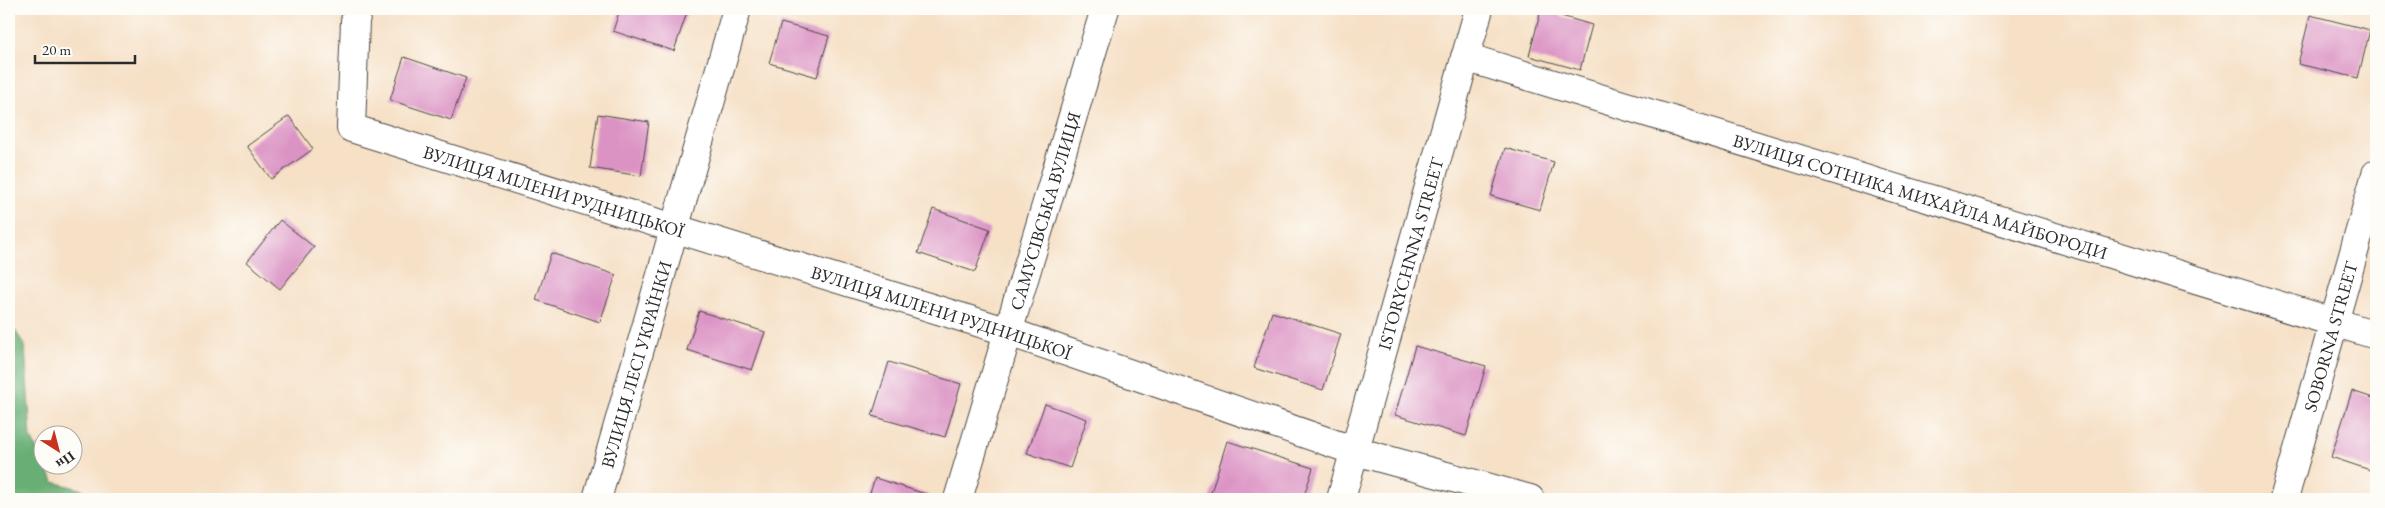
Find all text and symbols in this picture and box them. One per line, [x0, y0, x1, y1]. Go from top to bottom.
scale bar [35, 32, 135, 64]
text: 20 m [42, 40, 71, 59]
street label: САМУСІВСЬКА ВУЛИЦЯ [1004, 109, 1085, 313]
street label: ВУЛИЦЯ СОТНИКА МИХАЙЛА МАЙБОРОДИ [1730, 128, 2111, 264]
street label: ВУЛИЦЯ МІЛЕНИ РУДНИЦЬКОЇ [421, 140, 687, 242]
street label: ISTORYCHNNA STREET [1372, 154, 1448, 352]
street label: ВУЛИЦЯ ЛЕСІ УКРАЇНКИ [595, 258, 676, 471]
street label: SOBORNA STREET [2298, 258, 2362, 414]
street label: ВУЛИЦЯ МІЛЕНИ РУДНИЦЬКОЇ [808, 260, 1075, 364]
north arrow [32, 426, 82, 476]
text: Пн [53, 448, 79, 473]

